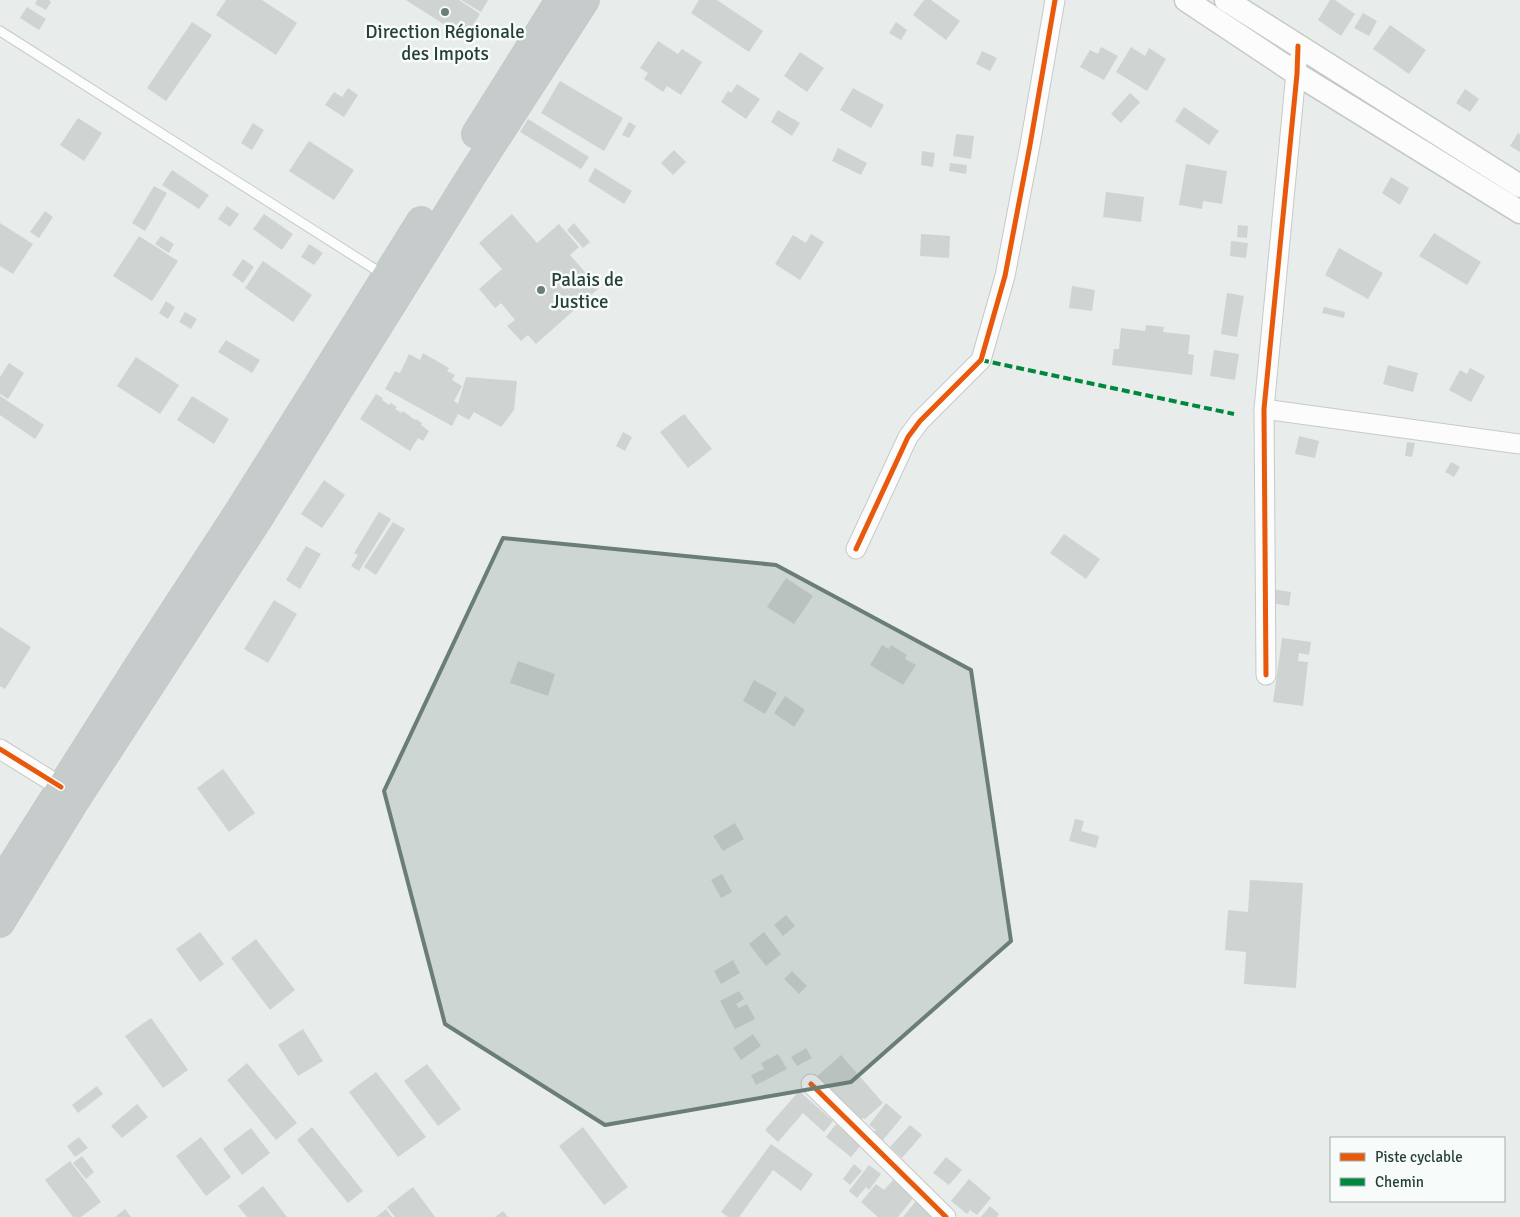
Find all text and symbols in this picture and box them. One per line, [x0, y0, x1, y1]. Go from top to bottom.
marker: Direction Régionale des Impots [439, 6, 451, 18]
place label: Direction Régionale des Impots [365, 20, 525, 66]
place label: Palais de Justice [551, 268, 624, 314]
marker: Palais de Justice [535, 284, 547, 296]
legend [1330, 1137, 1505, 1202]
text: Piste cyclable [1375, 1148, 1463, 1166]
text: Chemin [1375, 1173, 1424, 1191]

